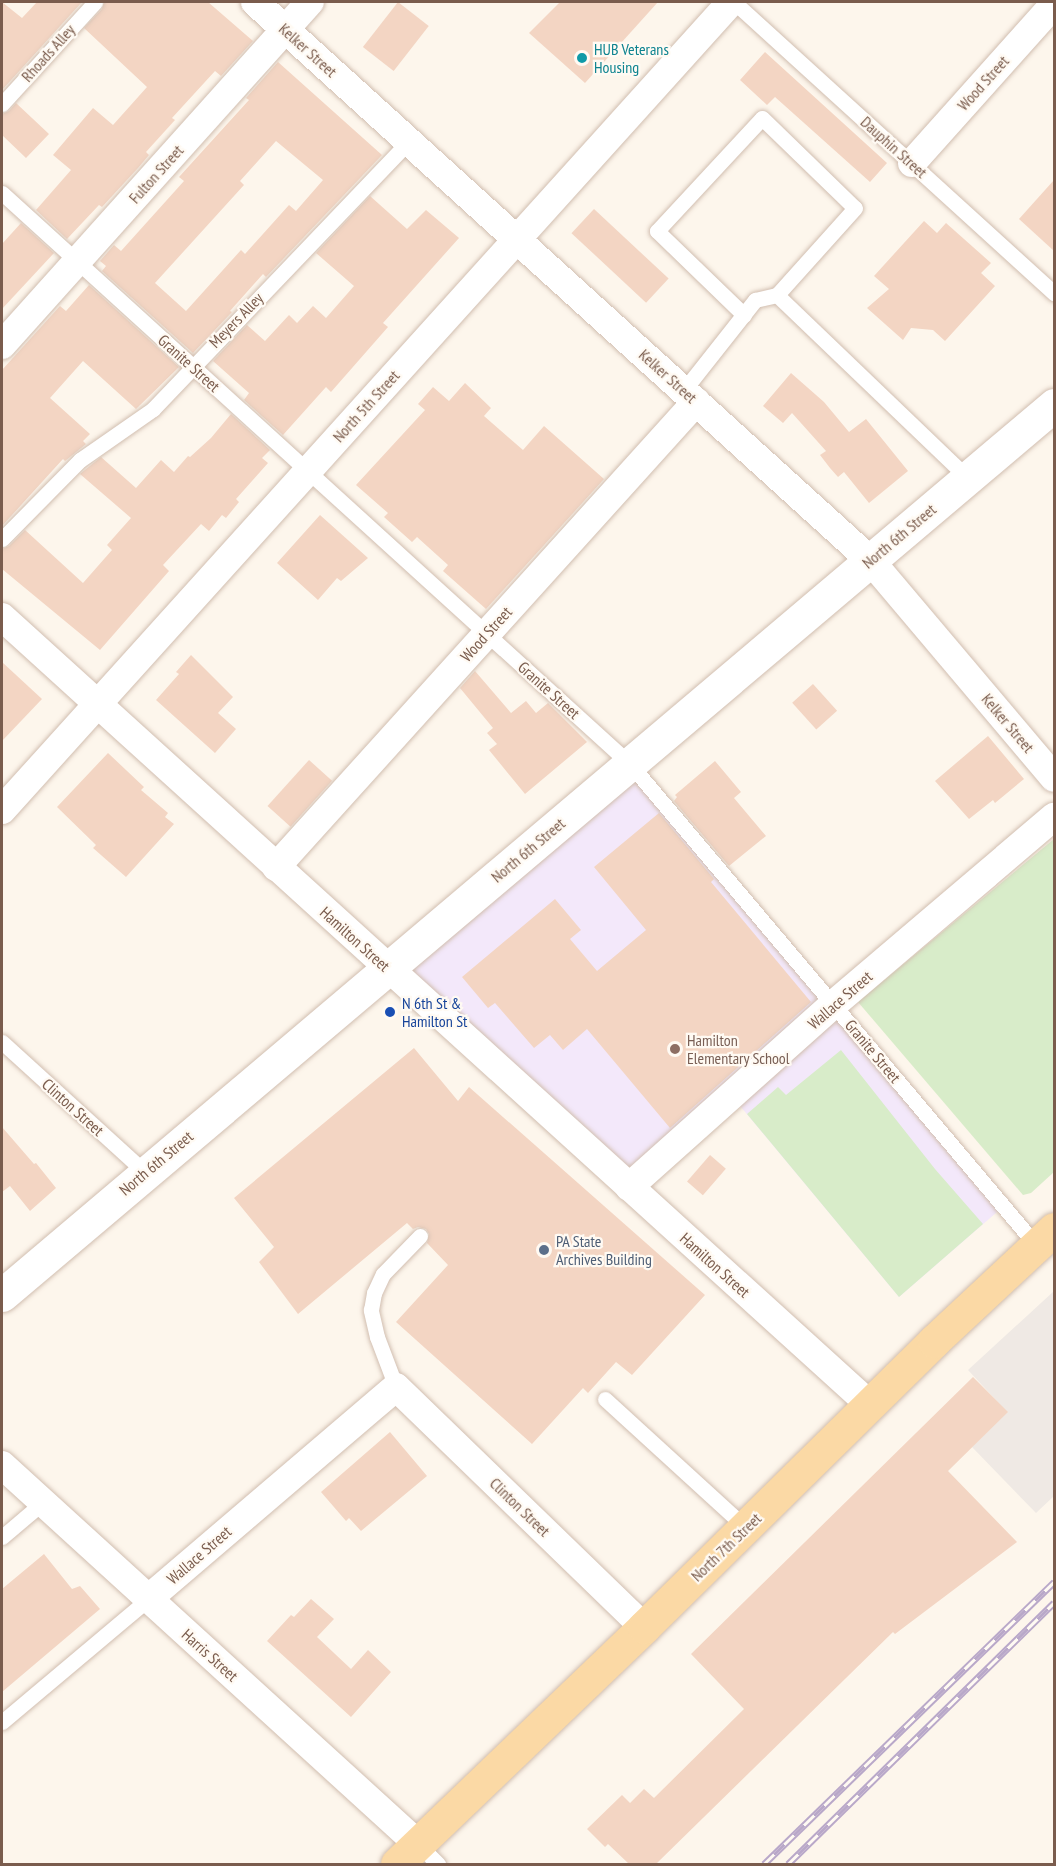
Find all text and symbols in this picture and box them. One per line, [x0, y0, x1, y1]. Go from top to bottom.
street label: Kelker Street [275, 19, 341, 81]
street label: Rhoads Alley [17, 20, 79, 86]
place label: HUB Veterans Housing [594, 39, 669, 77]
marker: HUB Veterans Housing [575, 51, 589, 65]
street label: Wood Street [953, 52, 1013, 114]
street label: Dauphin Street [857, 112, 931, 182]
street label: Fulton Street [125, 141, 187, 207]
street label: Meyers Alley [205, 288, 267, 352]
street label: Granite Street [154, 330, 224, 396]
street label: Kelker Street [635, 345, 701, 407]
street label: North 5th Street [329, 366, 403, 446]
street label: North 6th Street [858, 500, 940, 572]
street label: Wood Street [456, 603, 516, 665]
street label: Granite Street [514, 657, 584, 723]
street label: Kelker Street [978, 690, 1038, 756]
street label: North 6th Street [487, 814, 569, 886]
street label: Hamilton Street [316, 903, 394, 975]
street label: Wallace Street [804, 967, 876, 1033]
place label: N 6th St & Hamilton St [402, 993, 467, 1031]
marker: N 6th St & Hamilton St [383, 1005, 397, 1019]
street label: Granite Street [841, 1016, 905, 1086]
place label: Hamilton Elementary School [687, 1030, 790, 1068]
marker: Hamilton Elementary School [668, 1042, 682, 1056]
street label: Clinton Street [38, 1074, 108, 1140]
street label: North 6th Street [115, 1127, 197, 1199]
street label: Hamilton Street [676, 1229, 754, 1301]
place label: PA State Archives Building [556, 1231, 652, 1269]
marker: PA State Archives Building [537, 1243, 551, 1257]
street label: Clinton Street [486, 1474, 554, 1540]
street label: North 7th Street [687, 1509, 765, 1585]
street label: Wallace Street [163, 1522, 235, 1588]
street label: Harris Street [178, 1625, 242, 1685]

